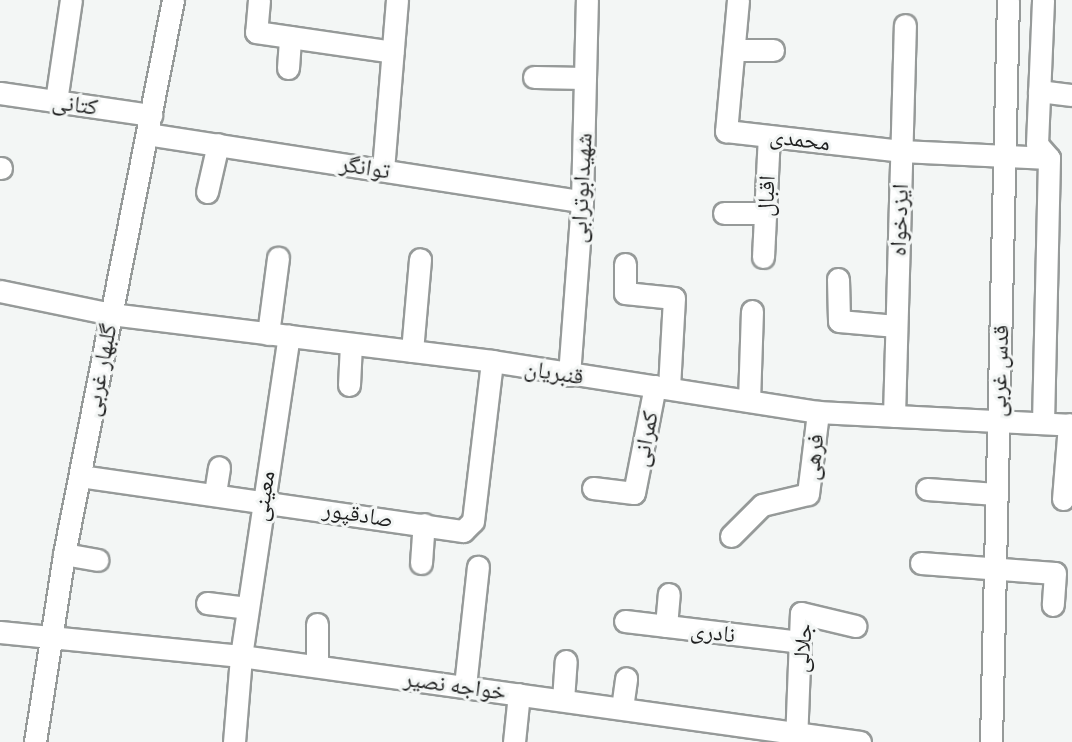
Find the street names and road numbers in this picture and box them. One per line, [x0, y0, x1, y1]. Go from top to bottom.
street label: کتانی [50, 87, 100, 121]
street label: محمدی [768, 122, 832, 156]
street label: شهیدابوترابی [564, 132, 598, 244]
street label: توانگر [338, 149, 392, 185]
street label: اقبال [751, 175, 781, 217]
street label: ایزدخواه [884, 183, 914, 257]
street label: گلبهار غربی [78, 321, 122, 419]
street label: قدس غربی [984, 325, 1014, 417]
street label: قنبریان [522, 354, 586, 390]
street label: کمرانی [626, 409, 664, 469]
street label: فرهی [796, 432, 830, 482]
street label: معینی [245, 469, 281, 523]
street label: صادقپور [321, 495, 395, 533]
street label: نادری [689, 616, 737, 648]
street label: جلالی [786, 622, 818, 674]
street label: خواجه نصیر [402, 664, 508, 706]

